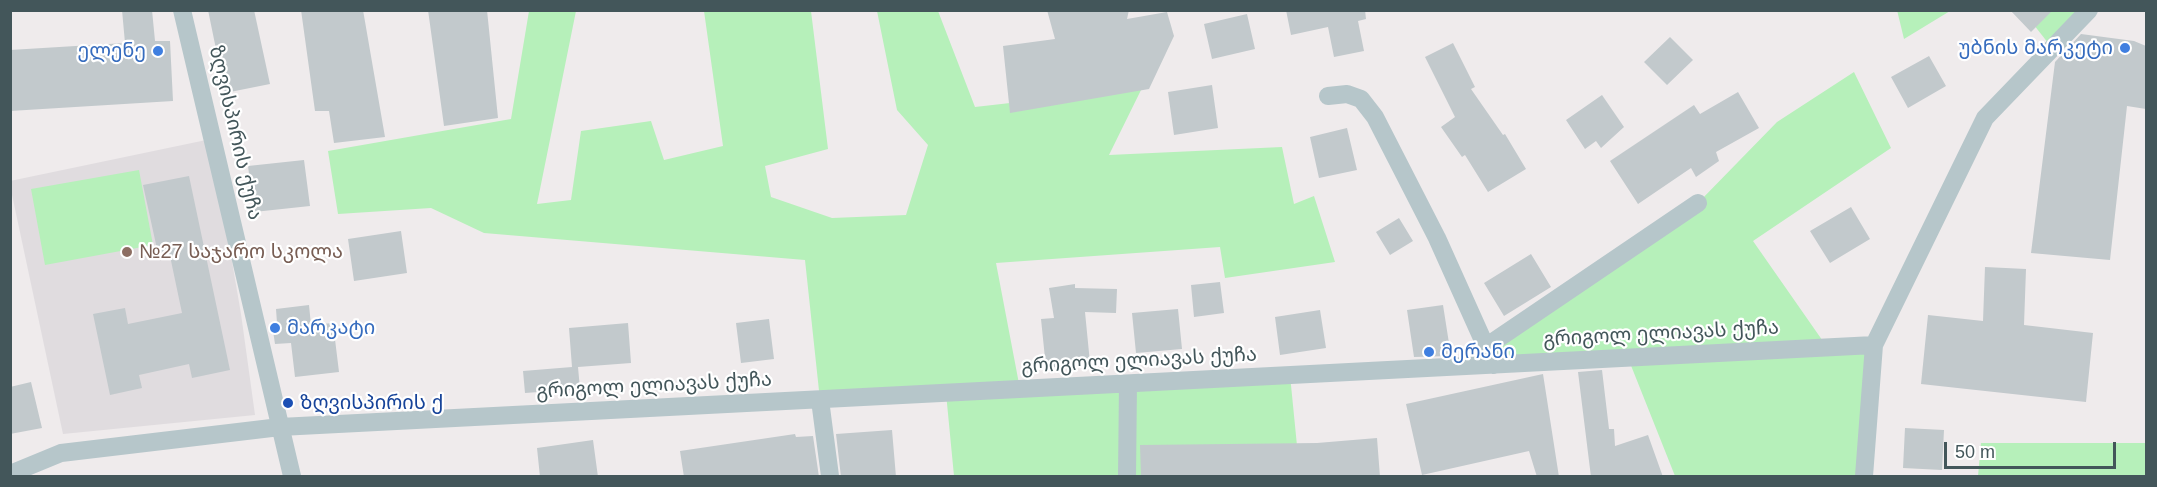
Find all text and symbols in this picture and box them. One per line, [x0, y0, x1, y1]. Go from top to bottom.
place label: უბნის მარკეტი [1959, 36, 2113, 60]
place label: ელენე [77, 39, 146, 63]
marker: უბნის მარკეტი [2118, 41, 2132, 55]
marker: ელენე [151, 44, 165, 58]
street label: ზღვისპირის ქუჩა [203, 44, 267, 222]
place label: №27 საჯარო სკოლა [139, 240, 343, 264]
marker: №27 საჯარო სკოლა [120, 245, 134, 259]
place label: მარკატი [287, 316, 375, 340]
street label: გრიგოლ ელიავას ქუჩა [1543, 316, 1779, 352]
marker: მარკატი [268, 321, 282, 335]
place label: მერანი [1441, 340, 1515, 364]
street label: გრიგოლ ელიავას ქუჩა [1021, 343, 1257, 379]
marker: მერანი [1422, 345, 1436, 359]
street label: გრიგოლ ელიავას ქუჩა [536, 368, 772, 404]
place label: ზღვისპირის ქ [300, 391, 443, 415]
marker: ზღვისპირის ქ [281, 396, 295, 410]
scale bar [1947, 430, 2120, 468]
text: 50 m [1955, 442, 1995, 462]

